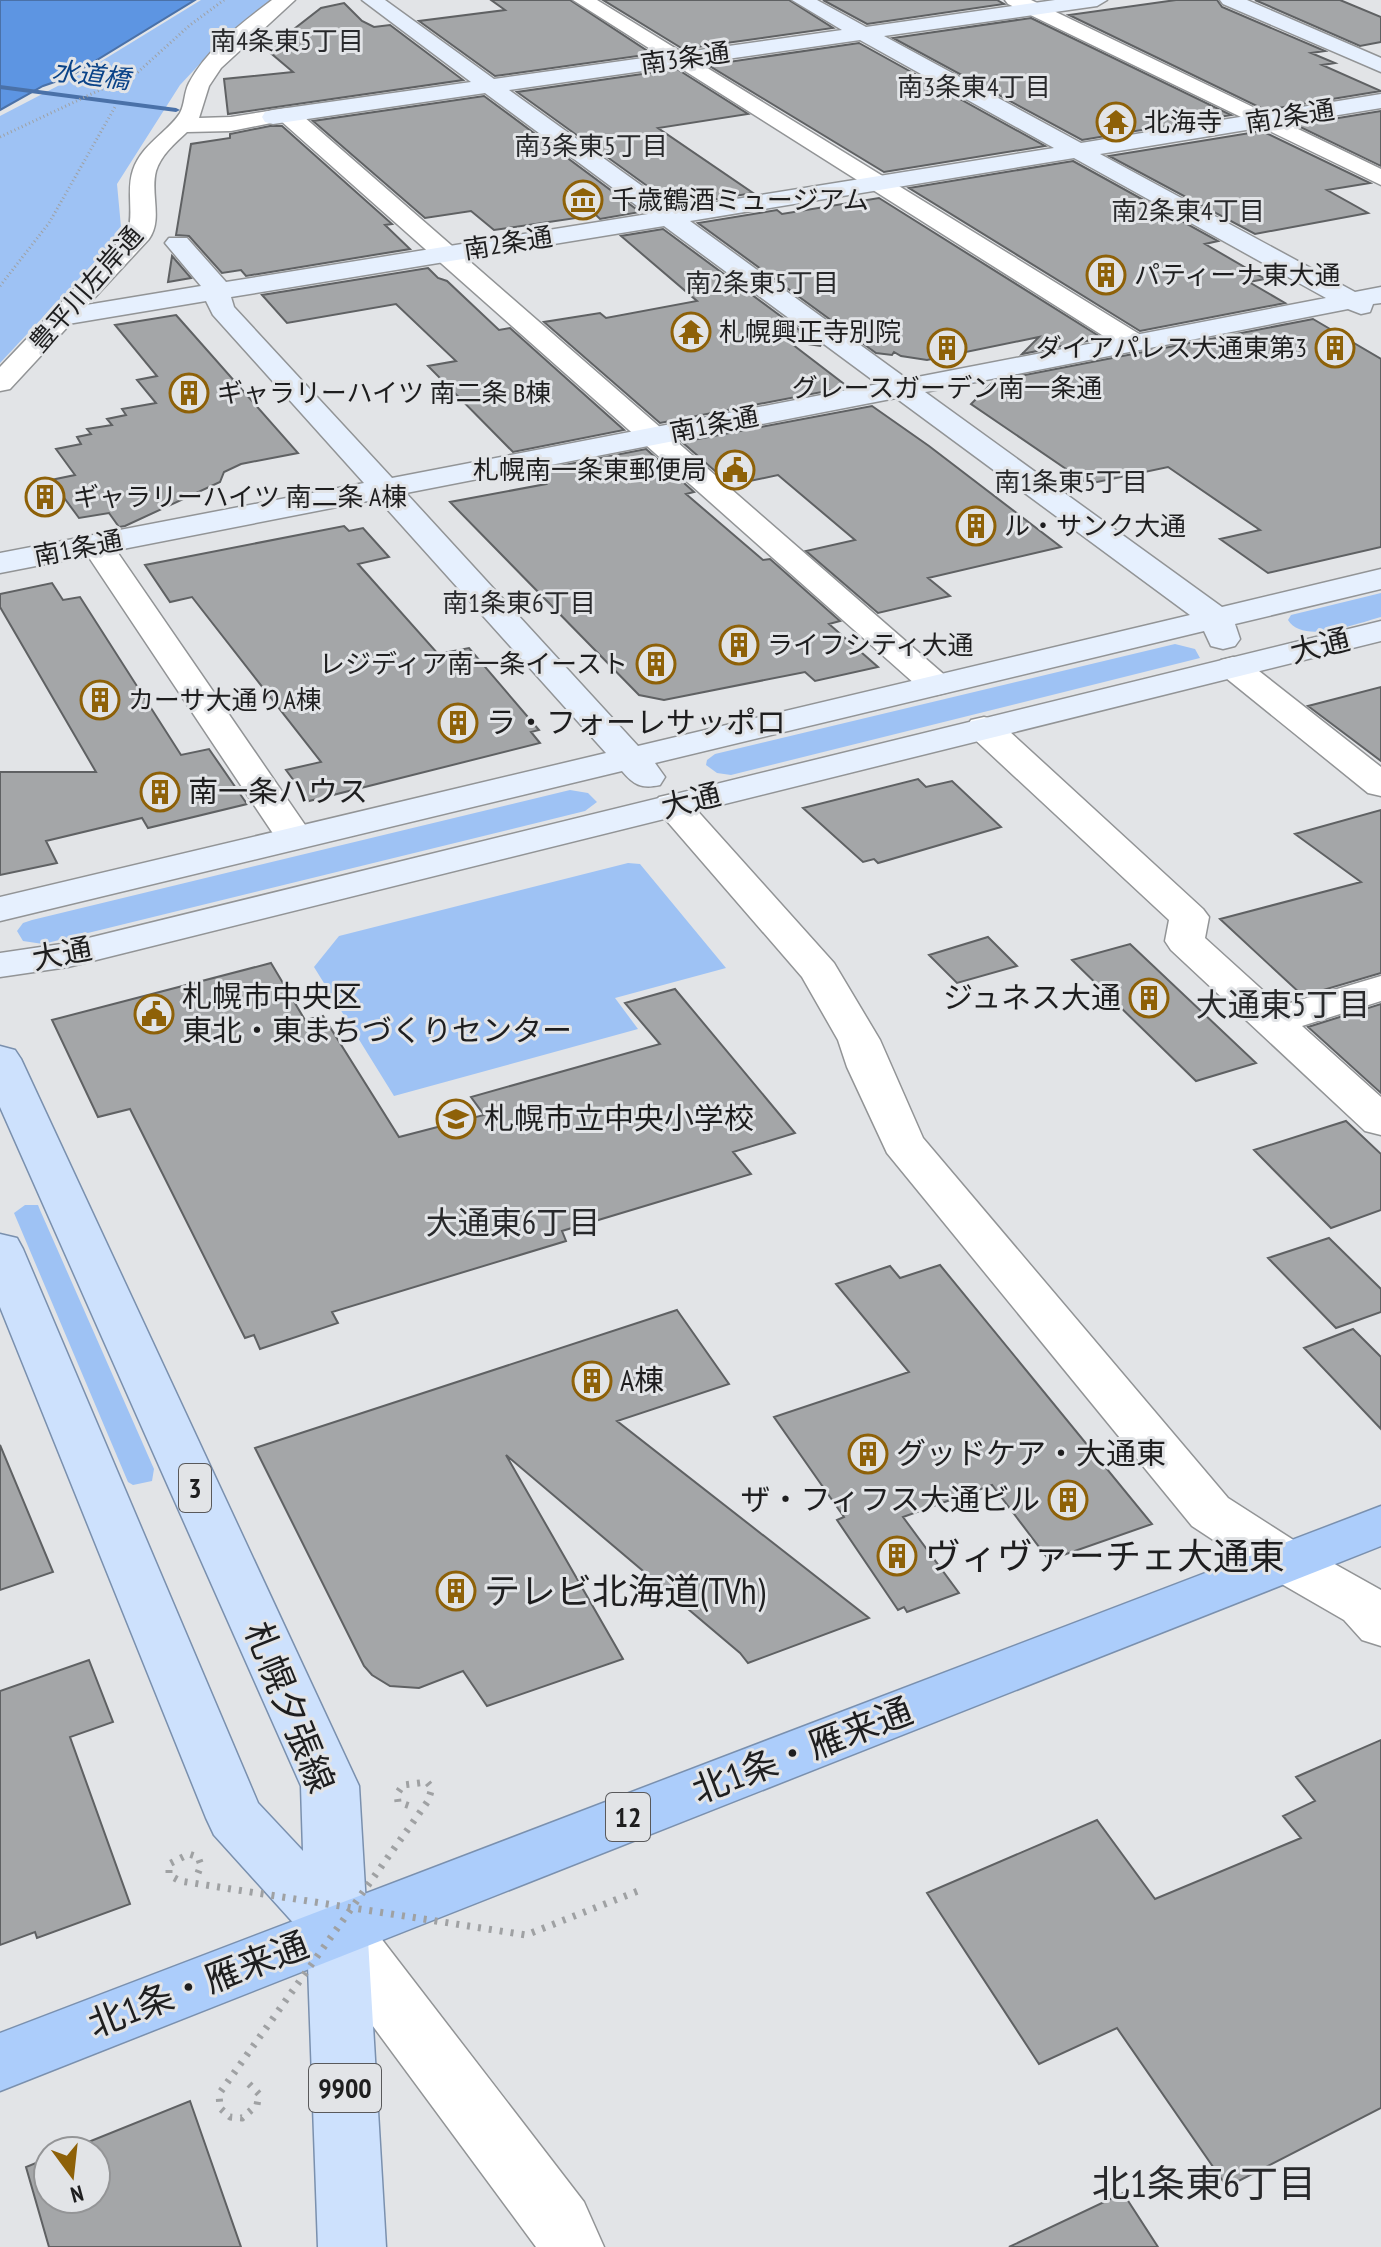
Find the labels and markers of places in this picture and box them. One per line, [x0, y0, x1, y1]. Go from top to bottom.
temple icon: 北海寺 [1095, 101, 1137, 143]
place label: 北海寺 [1144, 105, 1222, 138]
museum icon: 千歳鶴酒ミュージアム [562, 179, 604, 221]
place label: 千歳鶴酒ミュージアム [611, 183, 869, 216]
building icon: パティーナ東大通 [1085, 254, 1127, 296]
place label: パティーナ東大通 [1134, 258, 1340, 291]
temple icon: 札幌興正寺別院 [670, 311, 712, 353]
place label: 札幌興正寺別院 [719, 315, 901, 348]
building icon: グレースガーデン南一条通 [926, 327, 968, 369]
building icon: ダイアパレス大通東第3 [1314, 327, 1356, 369]
place label: ダイアパレス大通東第3 [1036, 331, 1307, 364]
place label: グレースガーデン南一条通 [792, 371, 1102, 404]
building icon: ギャラリーハイツ 南二条 B棟 [168, 372, 210, 414]
place label: ギャラリーハイツ 南二条 B棟 [217, 376, 551, 409]
public building icon: 札幌南一条東郵便局 [714, 449, 756, 491]
place label: 札幌南一条東郵便局 [473, 453, 707, 486]
building icon: ギャラリーハイツ 南二条 A棟 [24, 476, 66, 518]
place label: ギャラリーハイツ 南二条 A棟 [73, 480, 407, 513]
building icon: ル・サンク大通 [955, 505, 997, 547]
place label: ル・サンク大通 [1004, 509, 1186, 542]
building icon: ライフシティ大通 [718, 624, 760, 666]
place label: ライフシティ大通 [767, 628, 973, 661]
building icon: レジディア南一条イースト [635, 643, 677, 685]
place label: レジディア南一条イースト [319, 647, 628, 680]
building icon: カーサ大通りA棟 [79, 679, 121, 721]
place label: カーサ大通りA棟 [128, 683, 322, 716]
building icon: ラ・フォーレサッポロ [437, 702, 479, 744]
place label: ラ・フォーレサッポロ [486, 702, 786, 741]
building icon: 南一条ハウス [139, 771, 181, 813]
place label: 南一条ハウス [188, 771, 368, 810]
place label: 札幌市中央区 東北・東まちづくりセンター [182, 976, 572, 1049]
place label: ジュネス大通 [943, 977, 1121, 1016]
building icon: ジュネス大通 [1128, 977, 1170, 1019]
public building icon: 札幌市中央区 東北・東まちづくりセンター [133, 993, 175, 1035]
school or university icon: 札幌市立中央小学校 [435, 1098, 477, 1140]
place label: 札幌市立中央小学校 [484, 1098, 754, 1137]
building icon: A棟 [571, 1360, 613, 1402]
place label: A棟 [620, 1360, 664, 1399]
building icon: グッドケア・大通東 [847, 1433, 889, 1475]
place label: グッドケア・大通東 [896, 1433, 1166, 1472]
place label: ザ・フィフス大通ビル [741, 1479, 1040, 1518]
building icon: ザ・フィフス大通ビル [1047, 1479, 1089, 1521]
place label: ヴィヴァーチェ大通東 [925, 1532, 1285, 1579]
building icon: ヴィヴァーチェ大通東 [876, 1535, 918, 1577]
place label: テレビ北海道(TVh) [484, 1567, 766, 1614]
building icon: テレビ北海道(TVh) [435, 1570, 477, 1612]

